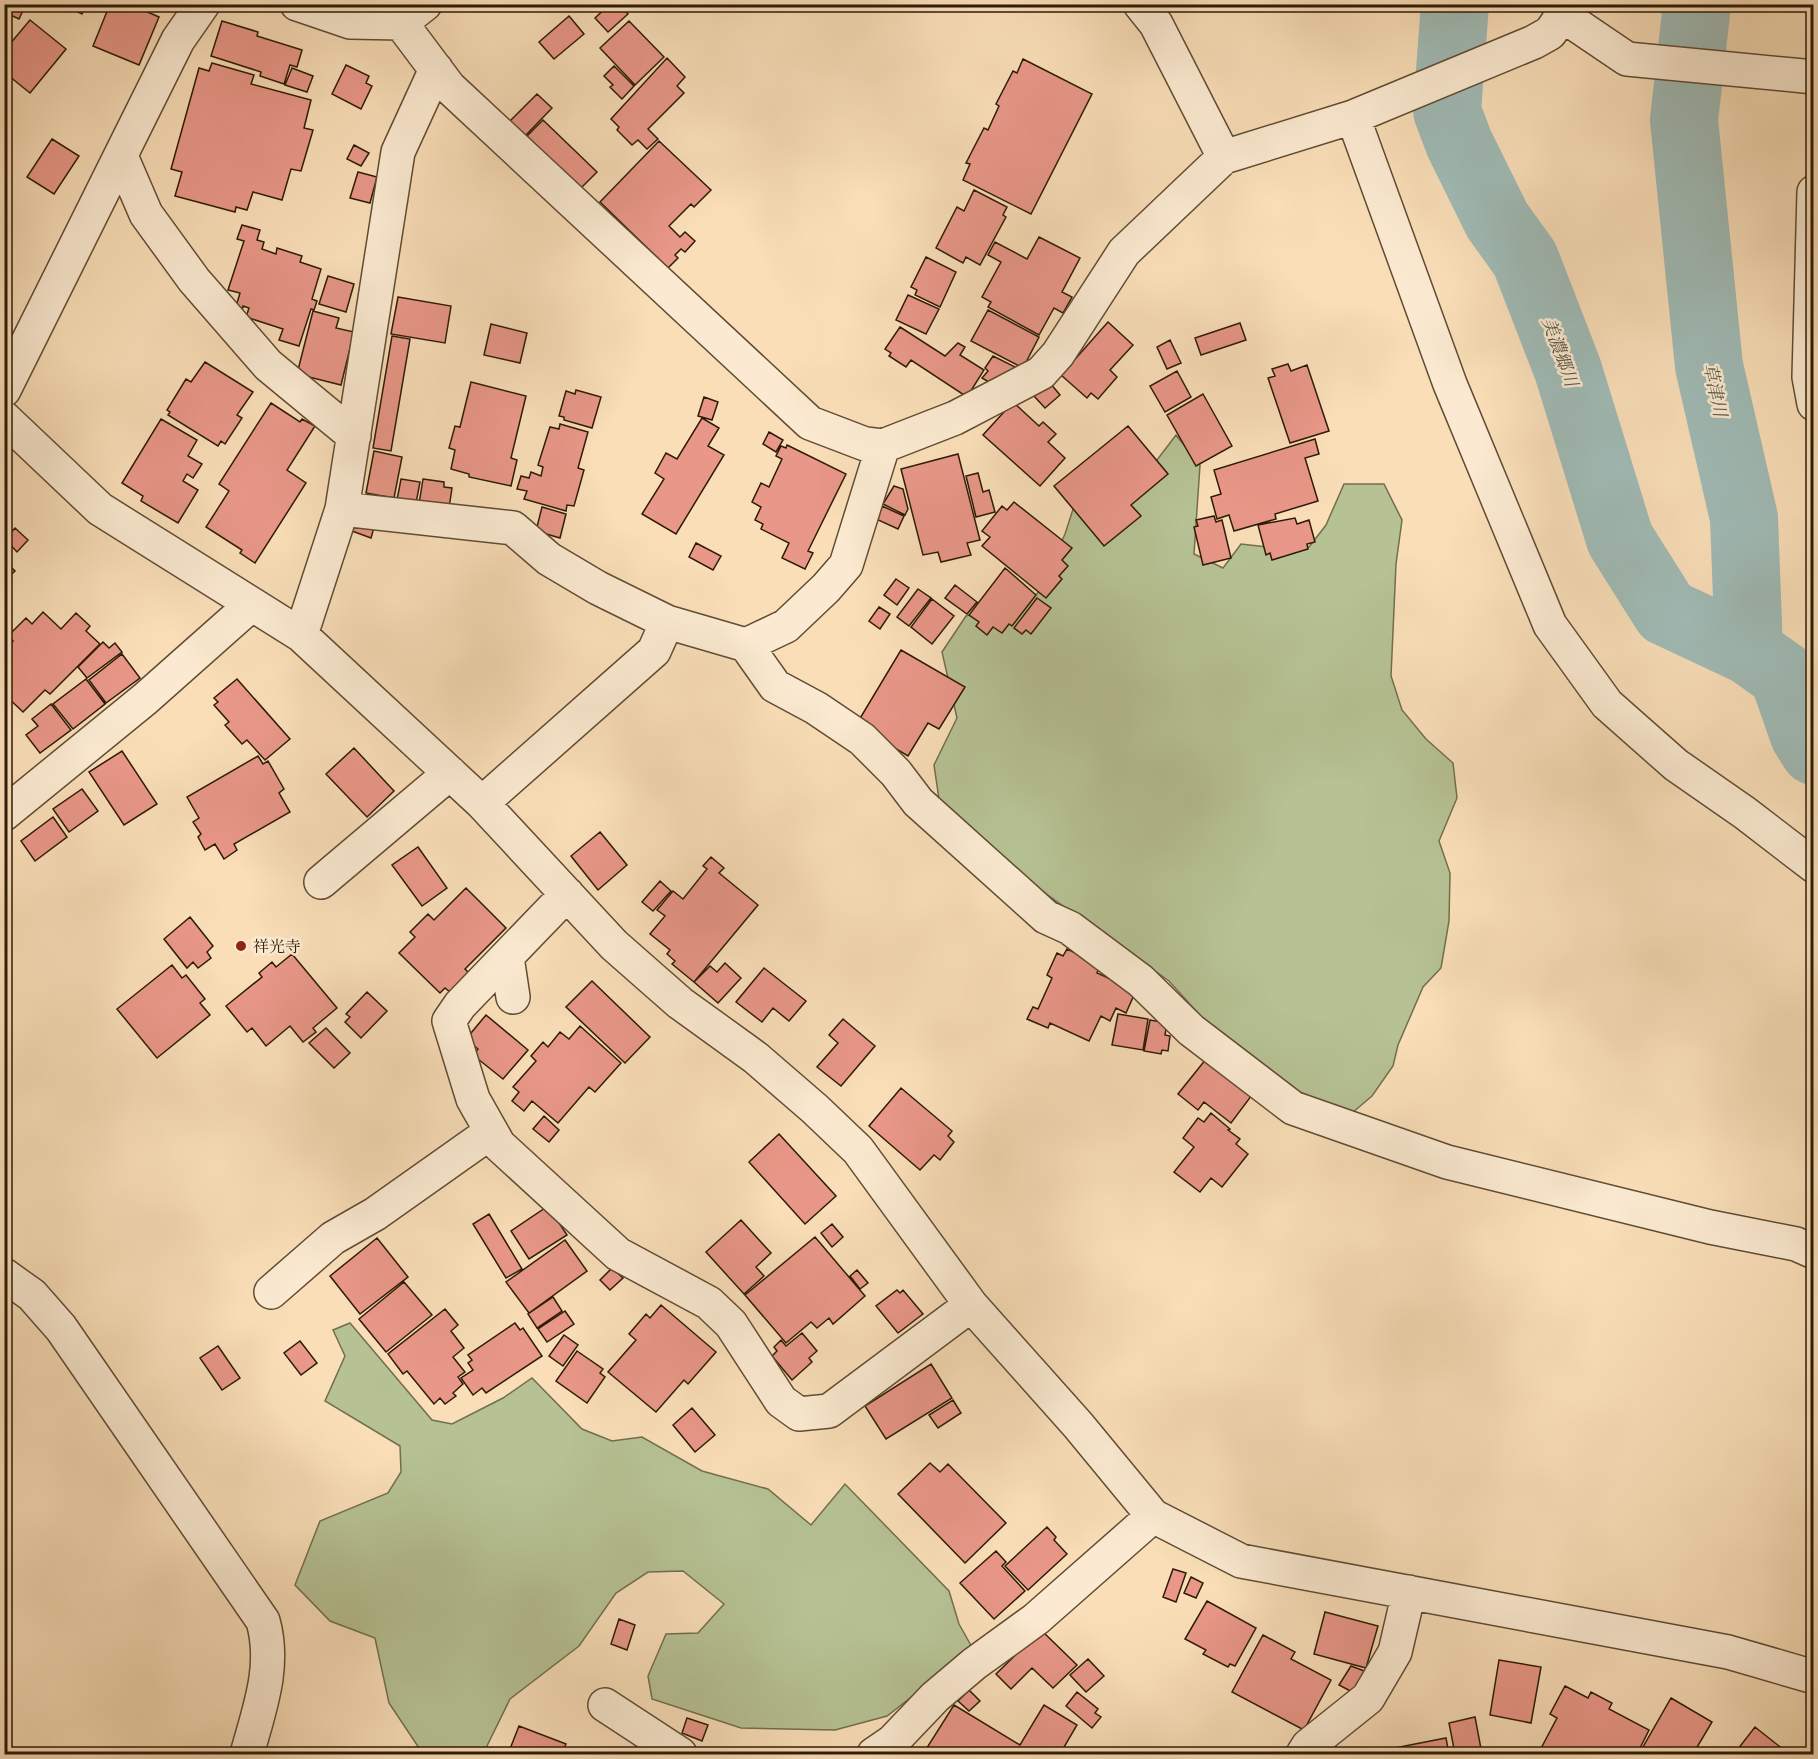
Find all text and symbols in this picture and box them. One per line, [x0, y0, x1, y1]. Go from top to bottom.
water label: 美濃郷川 [1536, 314, 1584, 392]
water label: 草津川 [1698, 361, 1733, 421]
place label: 祥光寺 [253, 936, 301, 958]
marker: 祥光寺 [234, 939, 248, 953]

